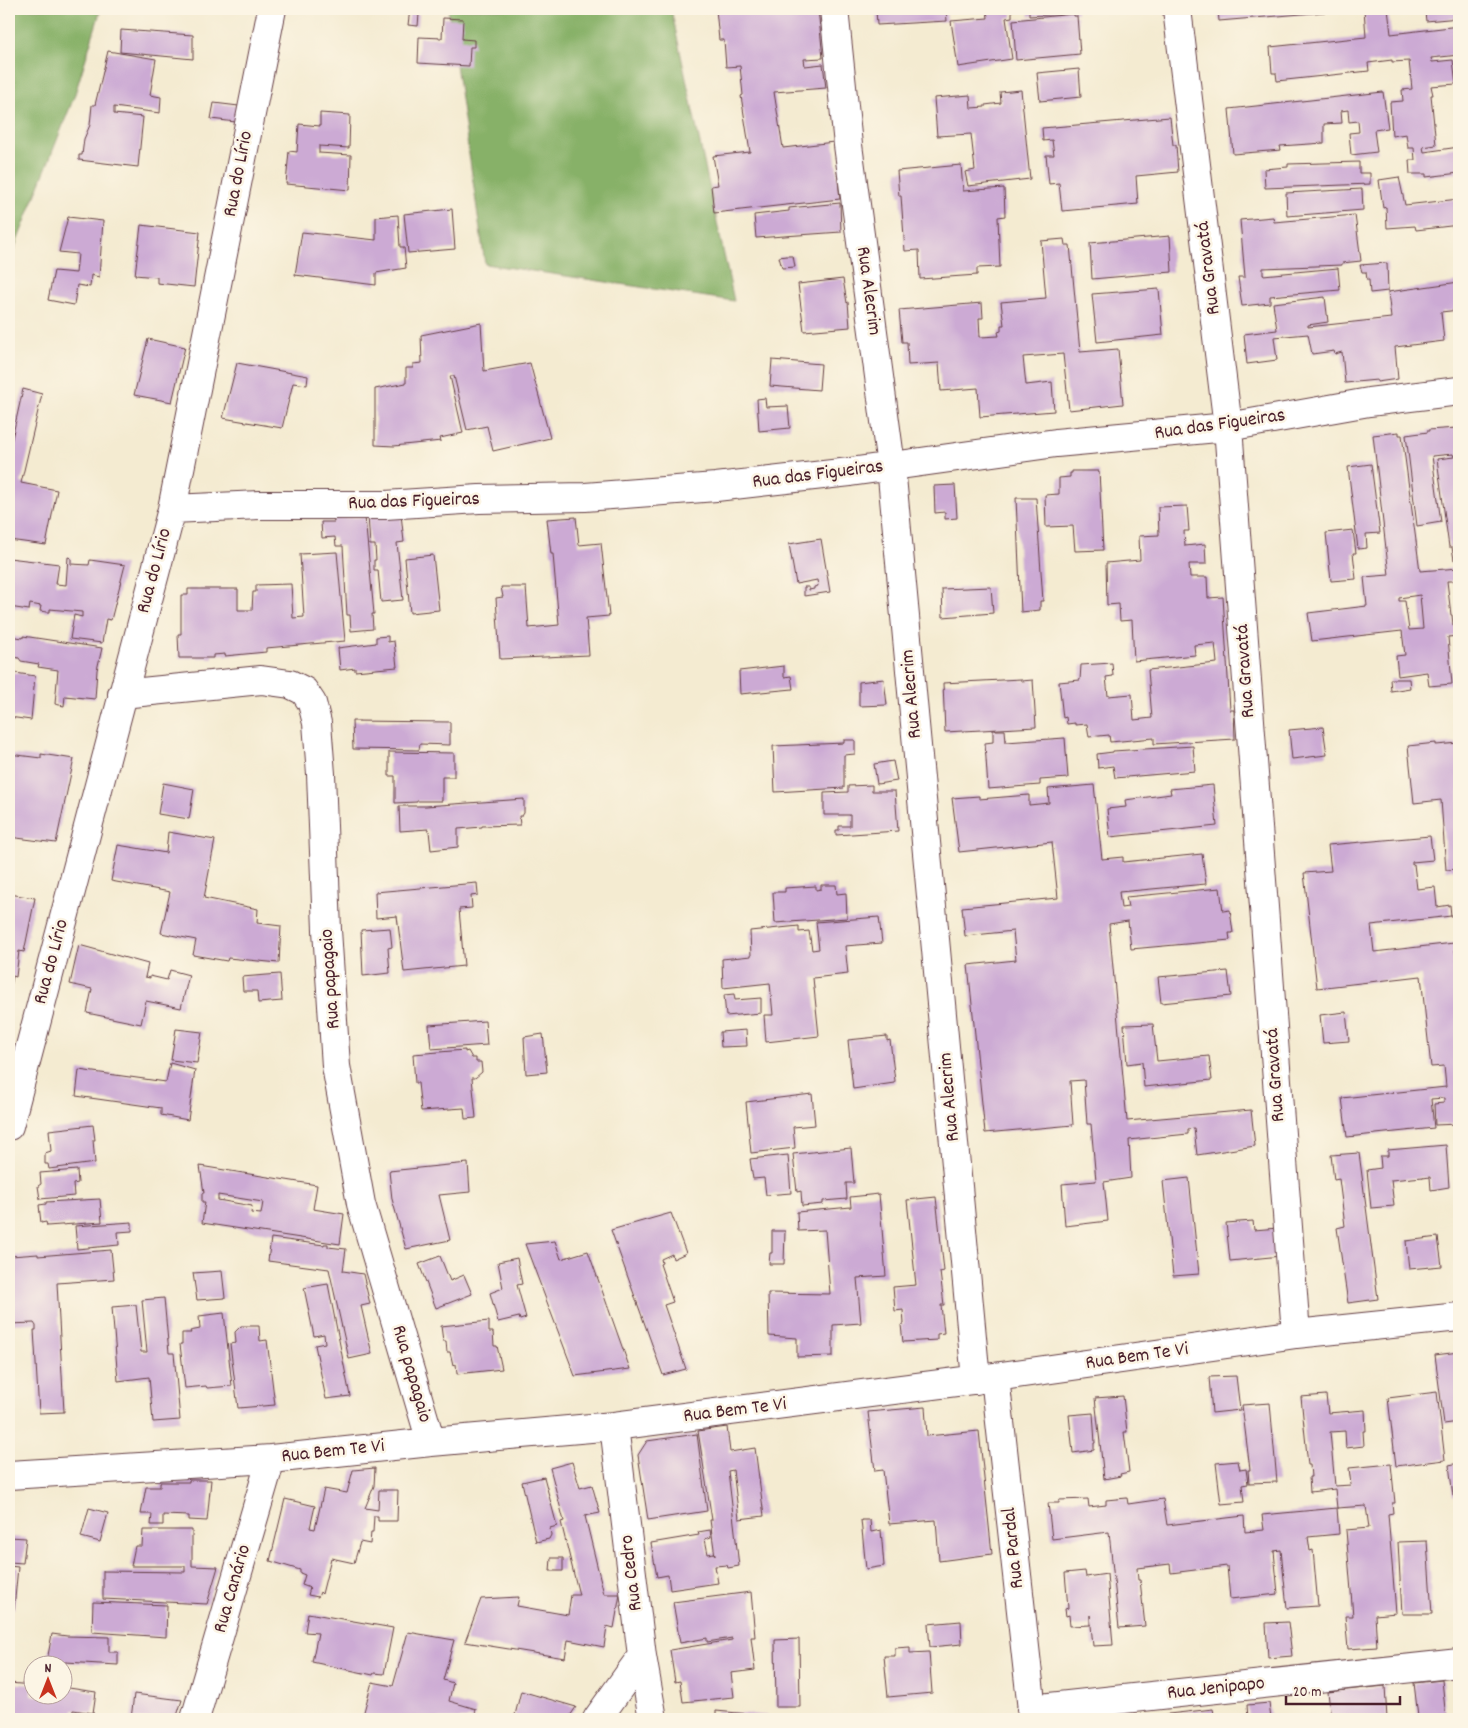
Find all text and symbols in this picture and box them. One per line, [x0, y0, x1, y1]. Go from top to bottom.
street label: Rua do Lírio [217, 129, 261, 219]
street label: Rua Gravatá [1189, 219, 1229, 317]
street label: Rua Alecrim [848, 245, 888, 337]
street label: Rua das Figueiras [1153, 402, 1287, 448]
street label: Rua das Figueiras [751, 453, 885, 497]
street label: Rua das Figueiras [348, 486, 480, 518]
street label: Rua do Lírio [130, 525, 180, 617]
street label: Rua Gravatá [1229, 623, 1263, 719]
street label: Rua Alecrim [894, 648, 930, 740]
street label: Rua do Lírio [27, 916, 77, 1008]
street label: Rua papagaio [314, 928, 348, 1030]
street label: Rua Gravatá [1259, 1027, 1293, 1123]
street label: Rua Alecrim [932, 1051, 968, 1143]
street label: Rua papagaio [384, 1322, 438, 1426]
street label: Rua Bem Te Vi [1084, 1336, 1191, 1378]
street label: Rua Bem Te Vi [682, 1391, 788, 1431]
street label: Rua Bem Te Vi [280, 1433, 386, 1471]
street label: Rua Pardal [996, 1506, 1032, 1590]
street label: Rua Cedro [613, 1533, 651, 1613]
street label: Rua Canário [207, 1541, 259, 1636]
north arrow [22, 1656, 72, 1706]
text: N [45, 1659, 52, 1679]
street label: Rua Jenipapo [1166, 1670, 1266, 1708]
scale bar [1286, 1673, 1399, 1705]
text: 20 m [1293, 1682, 1321, 1704]

